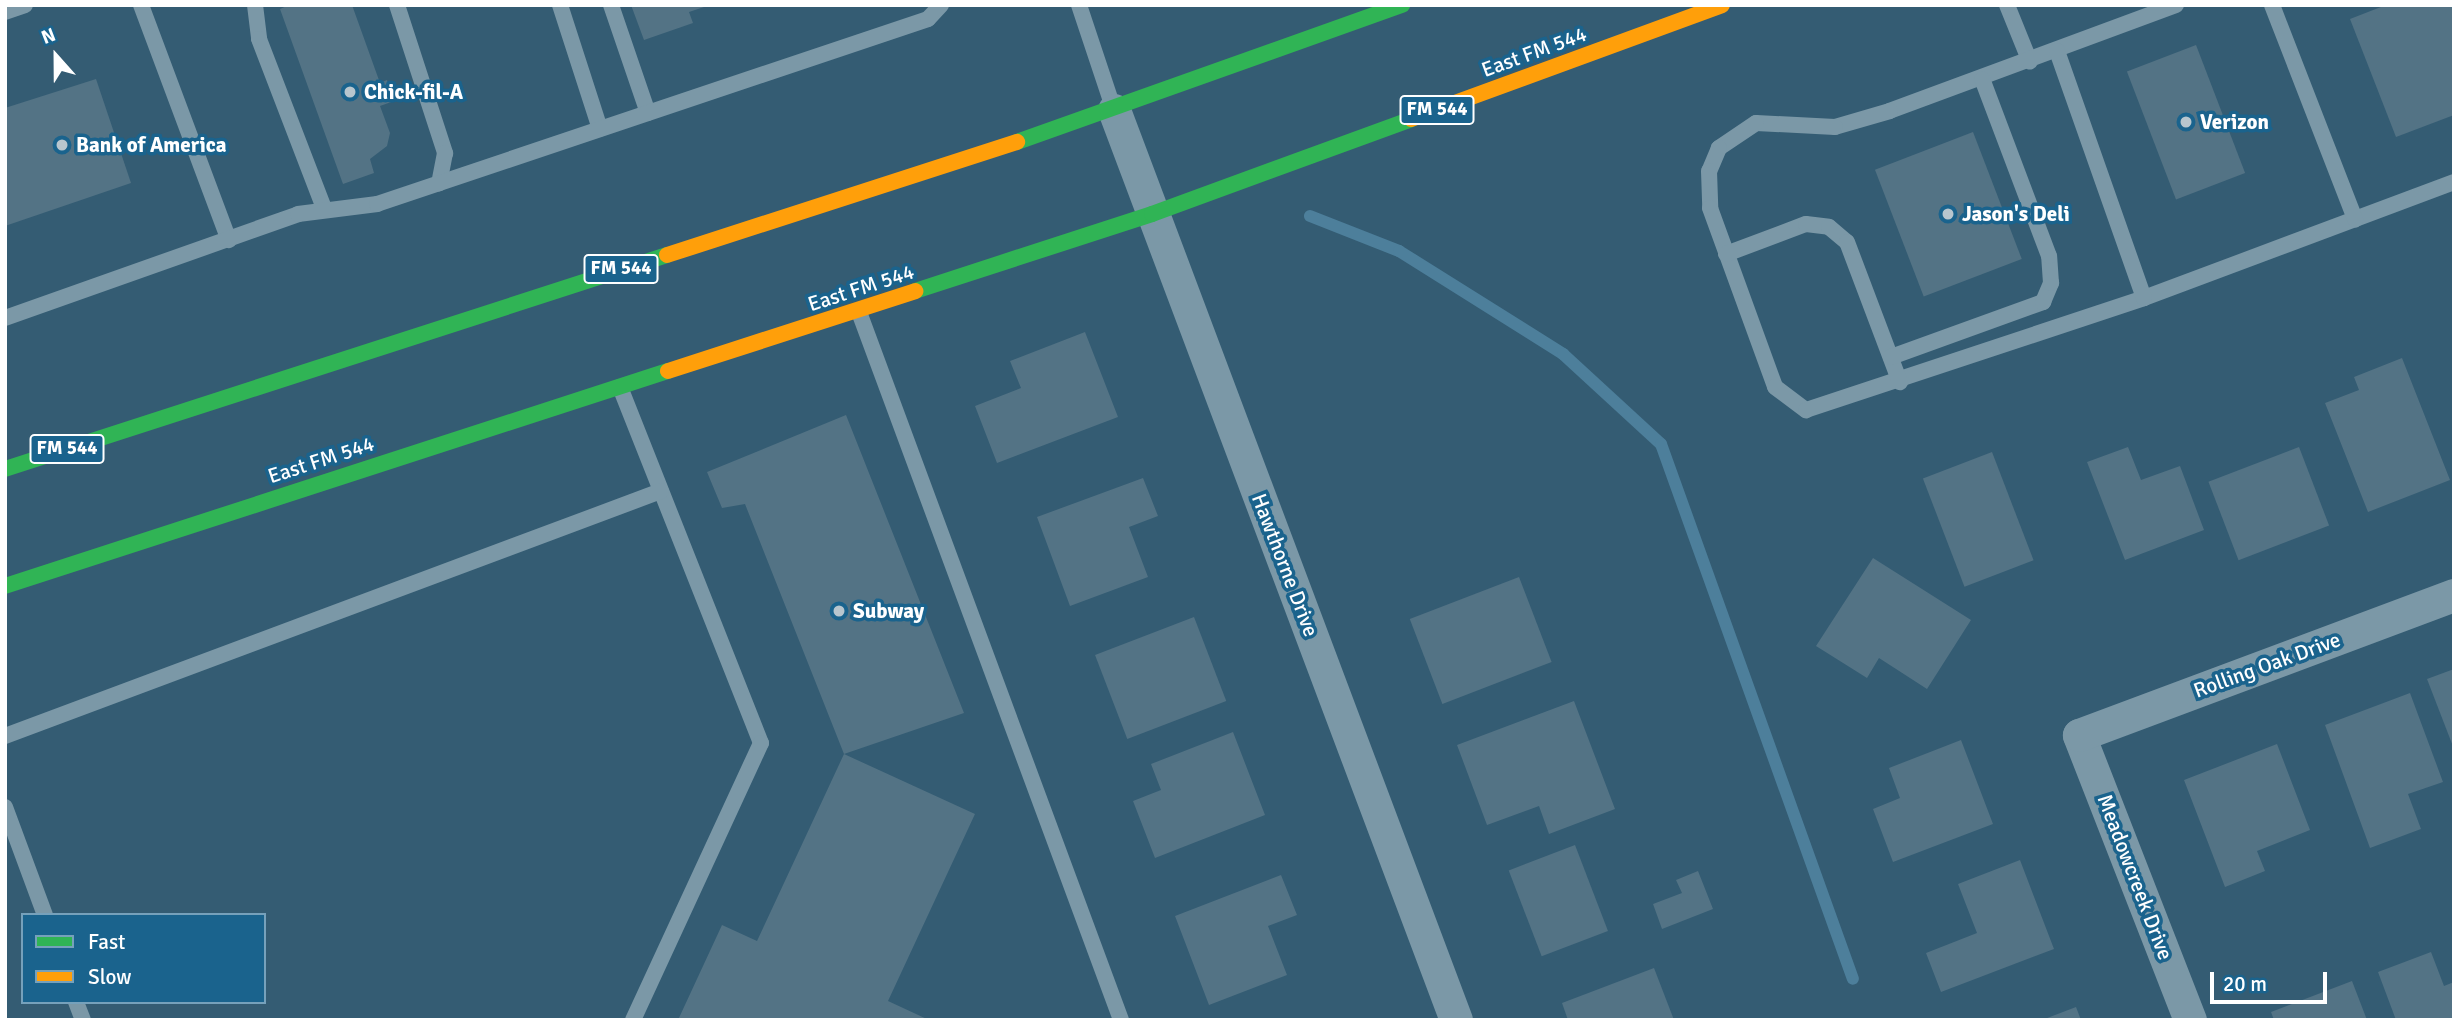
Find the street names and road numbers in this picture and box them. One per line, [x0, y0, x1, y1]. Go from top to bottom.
street label: East FM 544 [1478, 21, 1590, 83]
road number: FM 544 [1398, 94, 1476, 125]
road number: FM 544 [582, 254, 660, 284]
street label: East FM 544 [805, 259, 917, 317]
street label: East FM 544 [265, 431, 377, 489]
road number: FM 544 [28, 433, 106, 464]
street label: Hawthorne Drive [1246, 490, 1324, 640]
street label: Rolling Oak Drive [2190, 627, 2344, 703]
street label: Meadowcreek Drive [2092, 791, 2178, 963]

